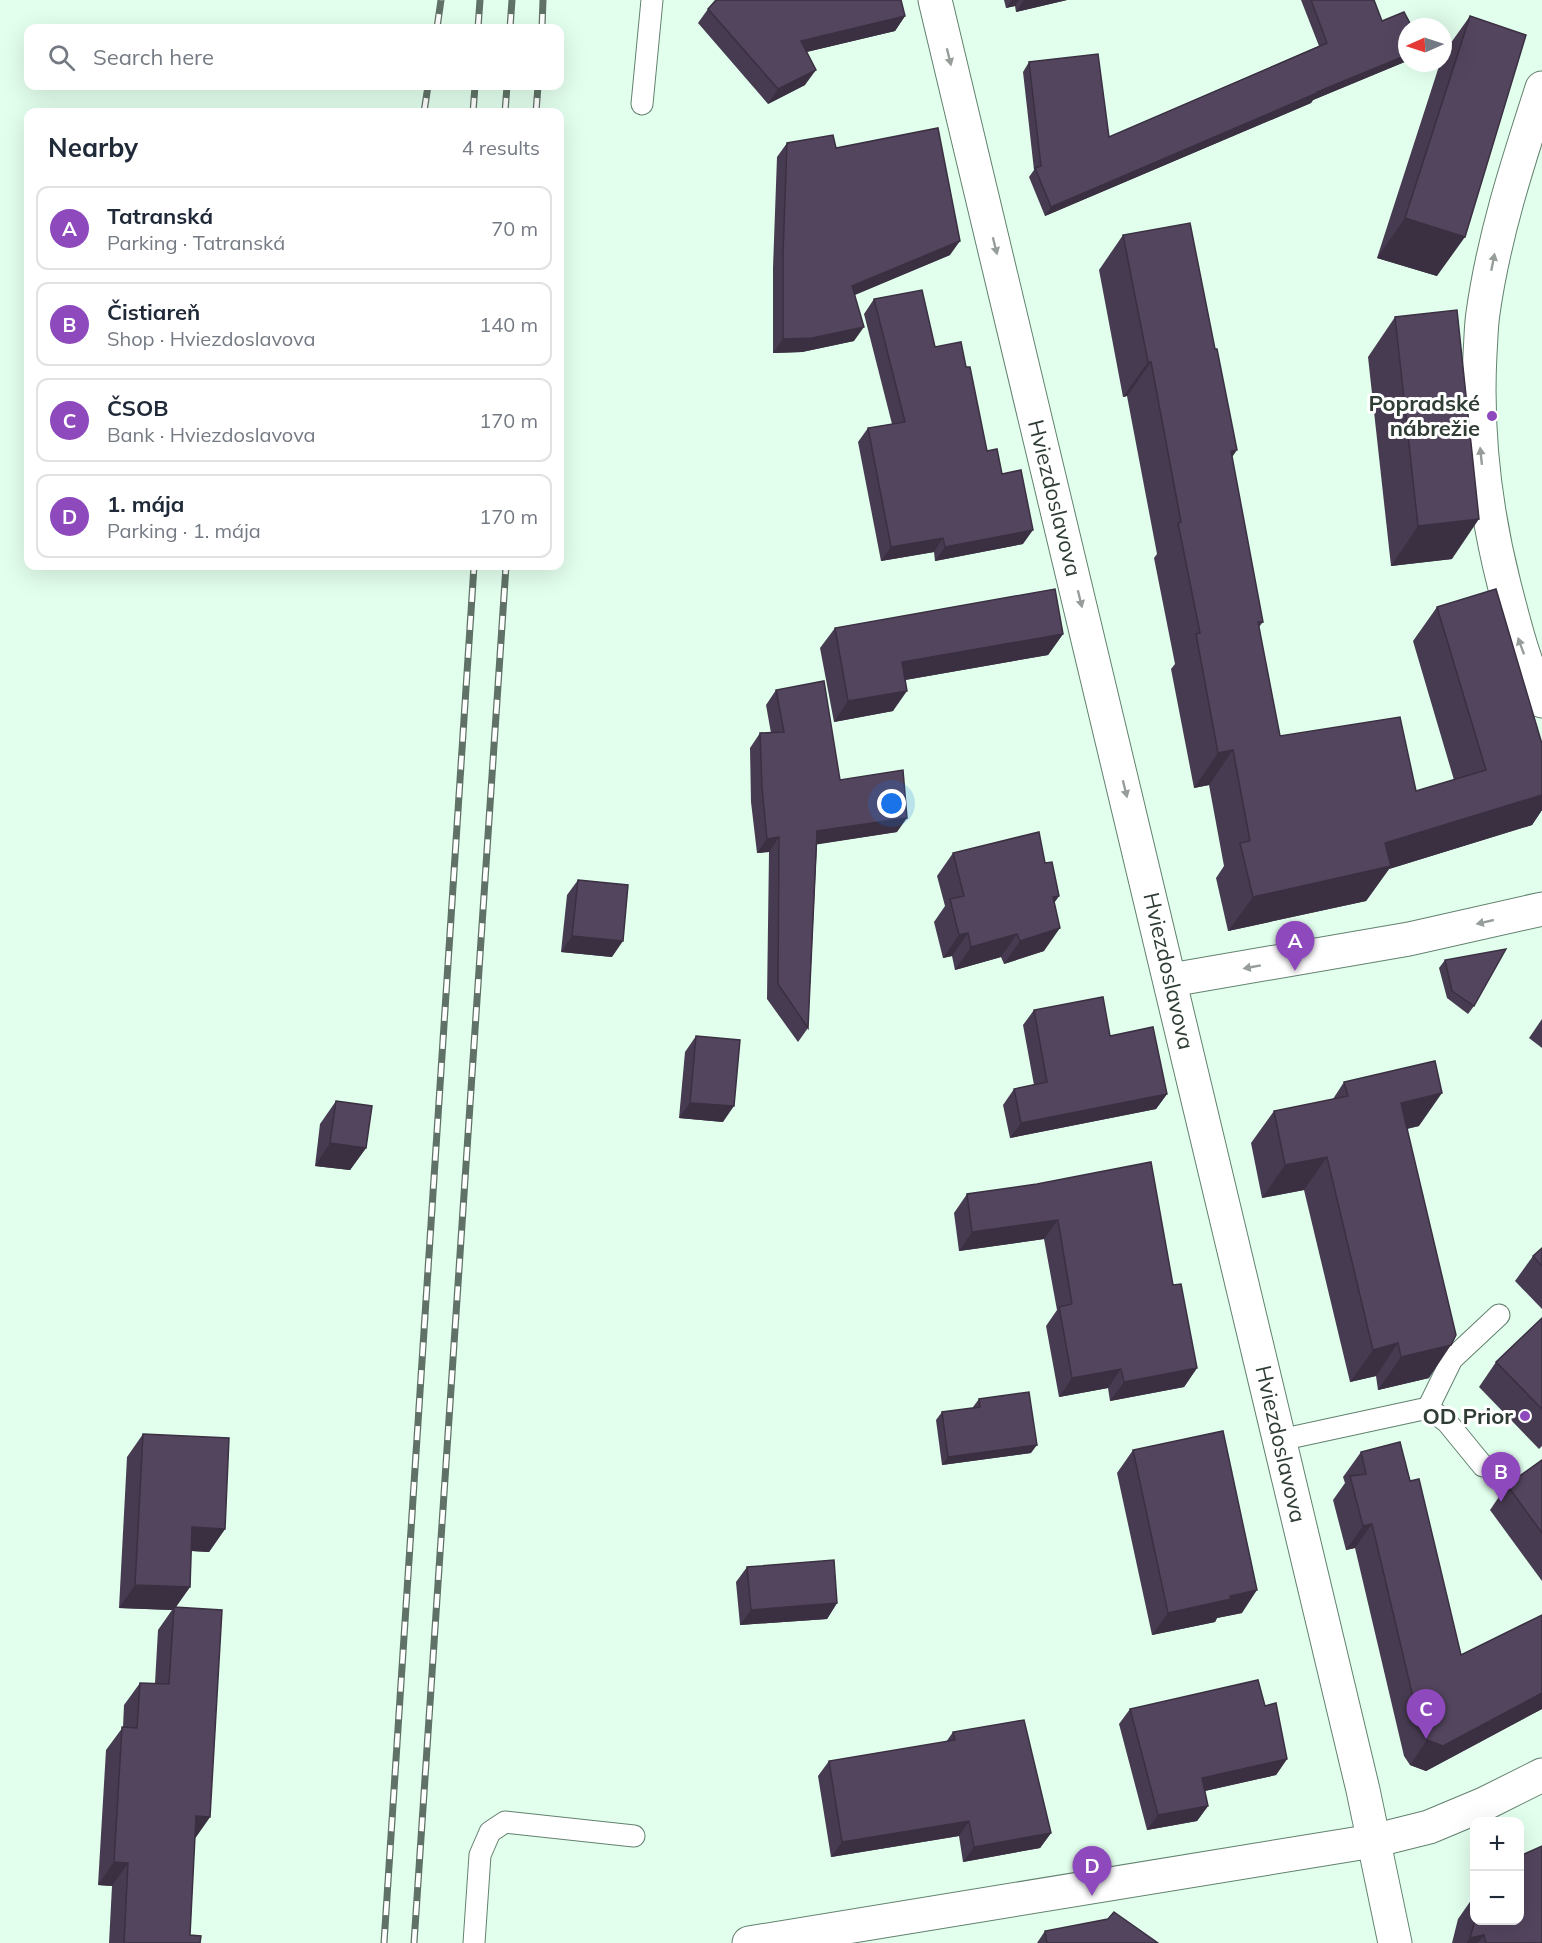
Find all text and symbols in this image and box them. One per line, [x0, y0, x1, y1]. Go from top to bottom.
north arrow [1398, 18, 1452, 72]
search box [24, 24, 564, 90]
icon: search [45, 41, 78, 74]
text: Search here [93, 43, 214, 71]
one-way arrow [945, 48, 955, 66]
text: Nearby [48, 131, 138, 164]
text: 4 results [462, 135, 540, 160]
text: Tatranská [107, 202, 213, 230]
text: A [62, 216, 77, 241]
text: 70 m [491, 216, 538, 241]
text: Parking · Tatranská [107, 230, 285, 255]
one-way arrow [990, 237, 1000, 256]
one-way arrow [1489, 252, 1498, 271]
text: Čistiareň [107, 298, 200, 326]
text: B [63, 312, 76, 337]
text: 140 m [479, 312, 538, 337]
text: Shop · Hviezdoslavova [107, 326, 316, 351]
place label: Popradské nábrežie [1368, 389, 1480, 442]
text: ČSOB [107, 394, 168, 422]
text: C [63, 408, 76, 433]
text: 170 m [479, 408, 538, 433]
marker: Popradské nábrežie [1485, 409, 1499, 423]
street label: Hviezdoslavova [1022, 417, 1088, 579]
text: Bank · Hviezdoslavova [107, 422, 316, 447]
one-way arrow [1477, 446, 1486, 465]
text: 1. mája [107, 490, 184, 518]
text: D [62, 504, 77, 529]
text: 170 m [479, 504, 538, 529]
text: Parking · 1. mája [107, 518, 261, 543]
one-way arrow [1075, 590, 1085, 609]
one-way arrow [1515, 637, 1525, 655]
one-way arrow [1121, 780, 1131, 798]
your location [877, 789, 906, 818]
street label: Hviezdoslavova [1137, 890, 1201, 1052]
one-way arrow [1475, 918, 1494, 927]
pin: A [1276, 922, 1314, 971]
one-way arrow [1243, 962, 1262, 971]
street label: Hviezdoslavova [1249, 1363, 1313, 1525]
place label: OD Prior [1422, 1402, 1513, 1430]
marker: OD Prior [1518, 1409, 1532, 1423]
pin: B [1482, 1452, 1520, 1502]
pin: C [1406, 1690, 1446, 1739]
map controls [1470, 1817, 1524, 1925]
button: + [1470, 1817, 1524, 1871]
pin: D [1072, 1846, 1112, 1896]
button: − [1470, 1871, 1524, 1925]

